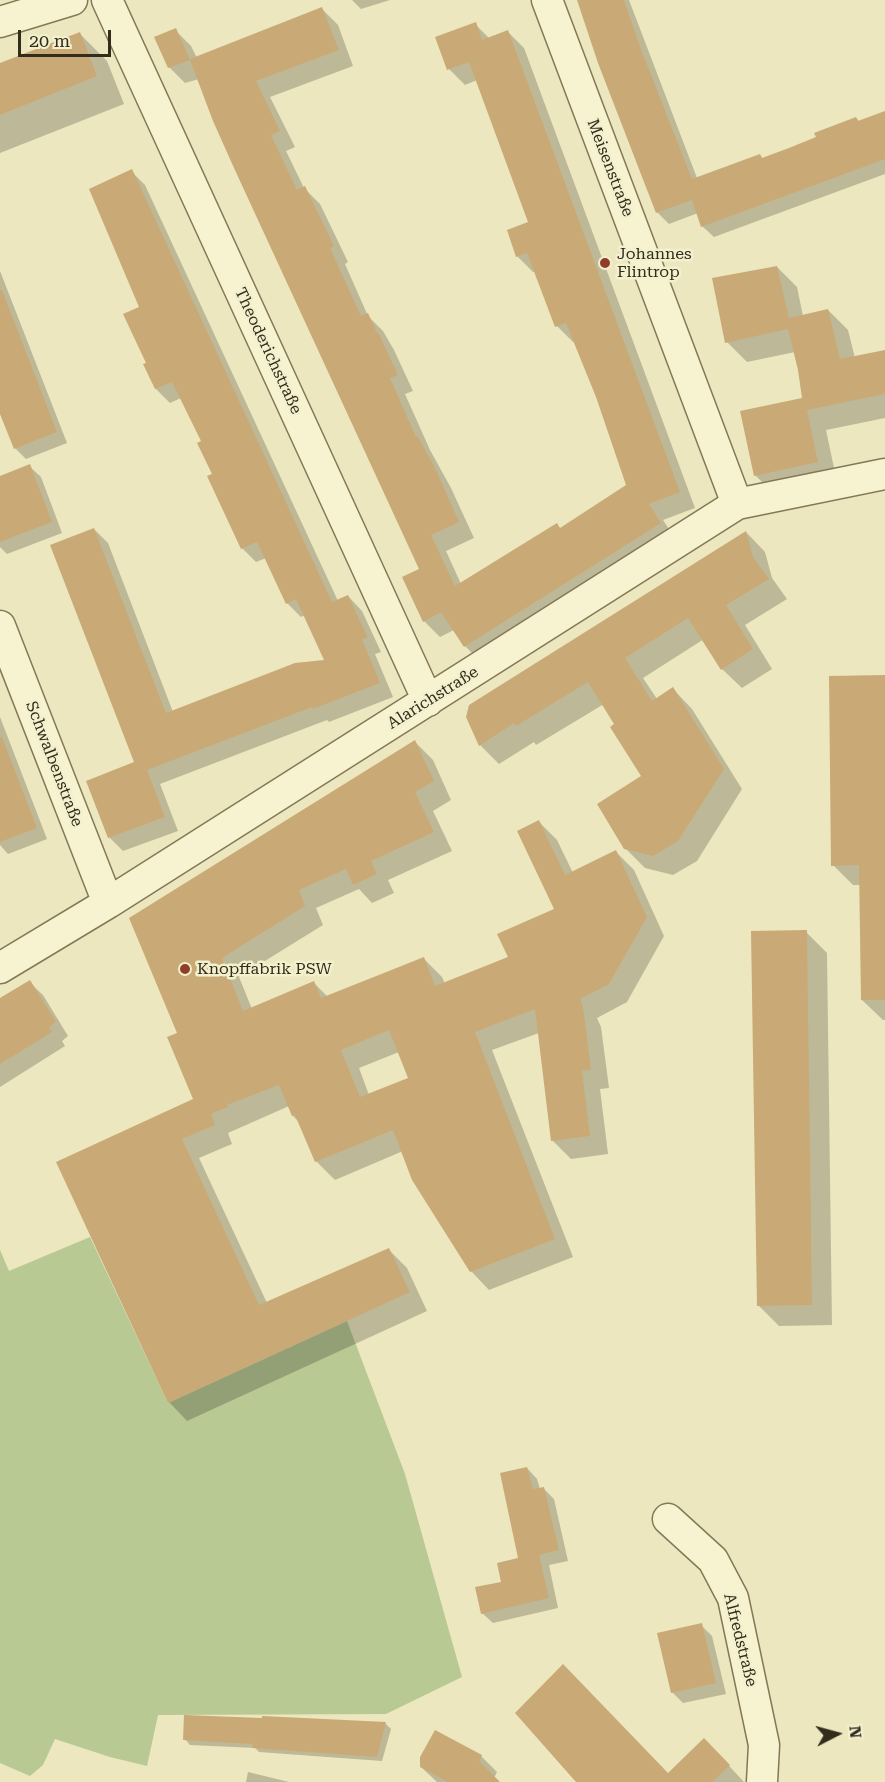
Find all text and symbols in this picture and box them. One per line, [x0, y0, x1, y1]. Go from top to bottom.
scale bar [21, 18, 114, 56]
text: 20 m [29, 30, 70, 51]
street label: Meisenstraße [583, 116, 637, 220]
place label: Johannes Flintrop [617, 244, 692, 282]
marker: Johannes Flintrop [598, 256, 612, 270]
street label: Theoderichstraße [230, 285, 306, 417]
street label: Alarichstraße [384, 662, 482, 734]
street label: Schwalbenstraße [21, 699, 87, 829]
place label: Knopffabrik PSW [197, 959, 332, 979]
marker: Knopffabrik PSW [178, 962, 192, 976]
street label: Alfredstraße [719, 1591, 761, 1689]
north arrow [807, 1704, 867, 1764]
text: N [845, 1725, 865, 1739]

